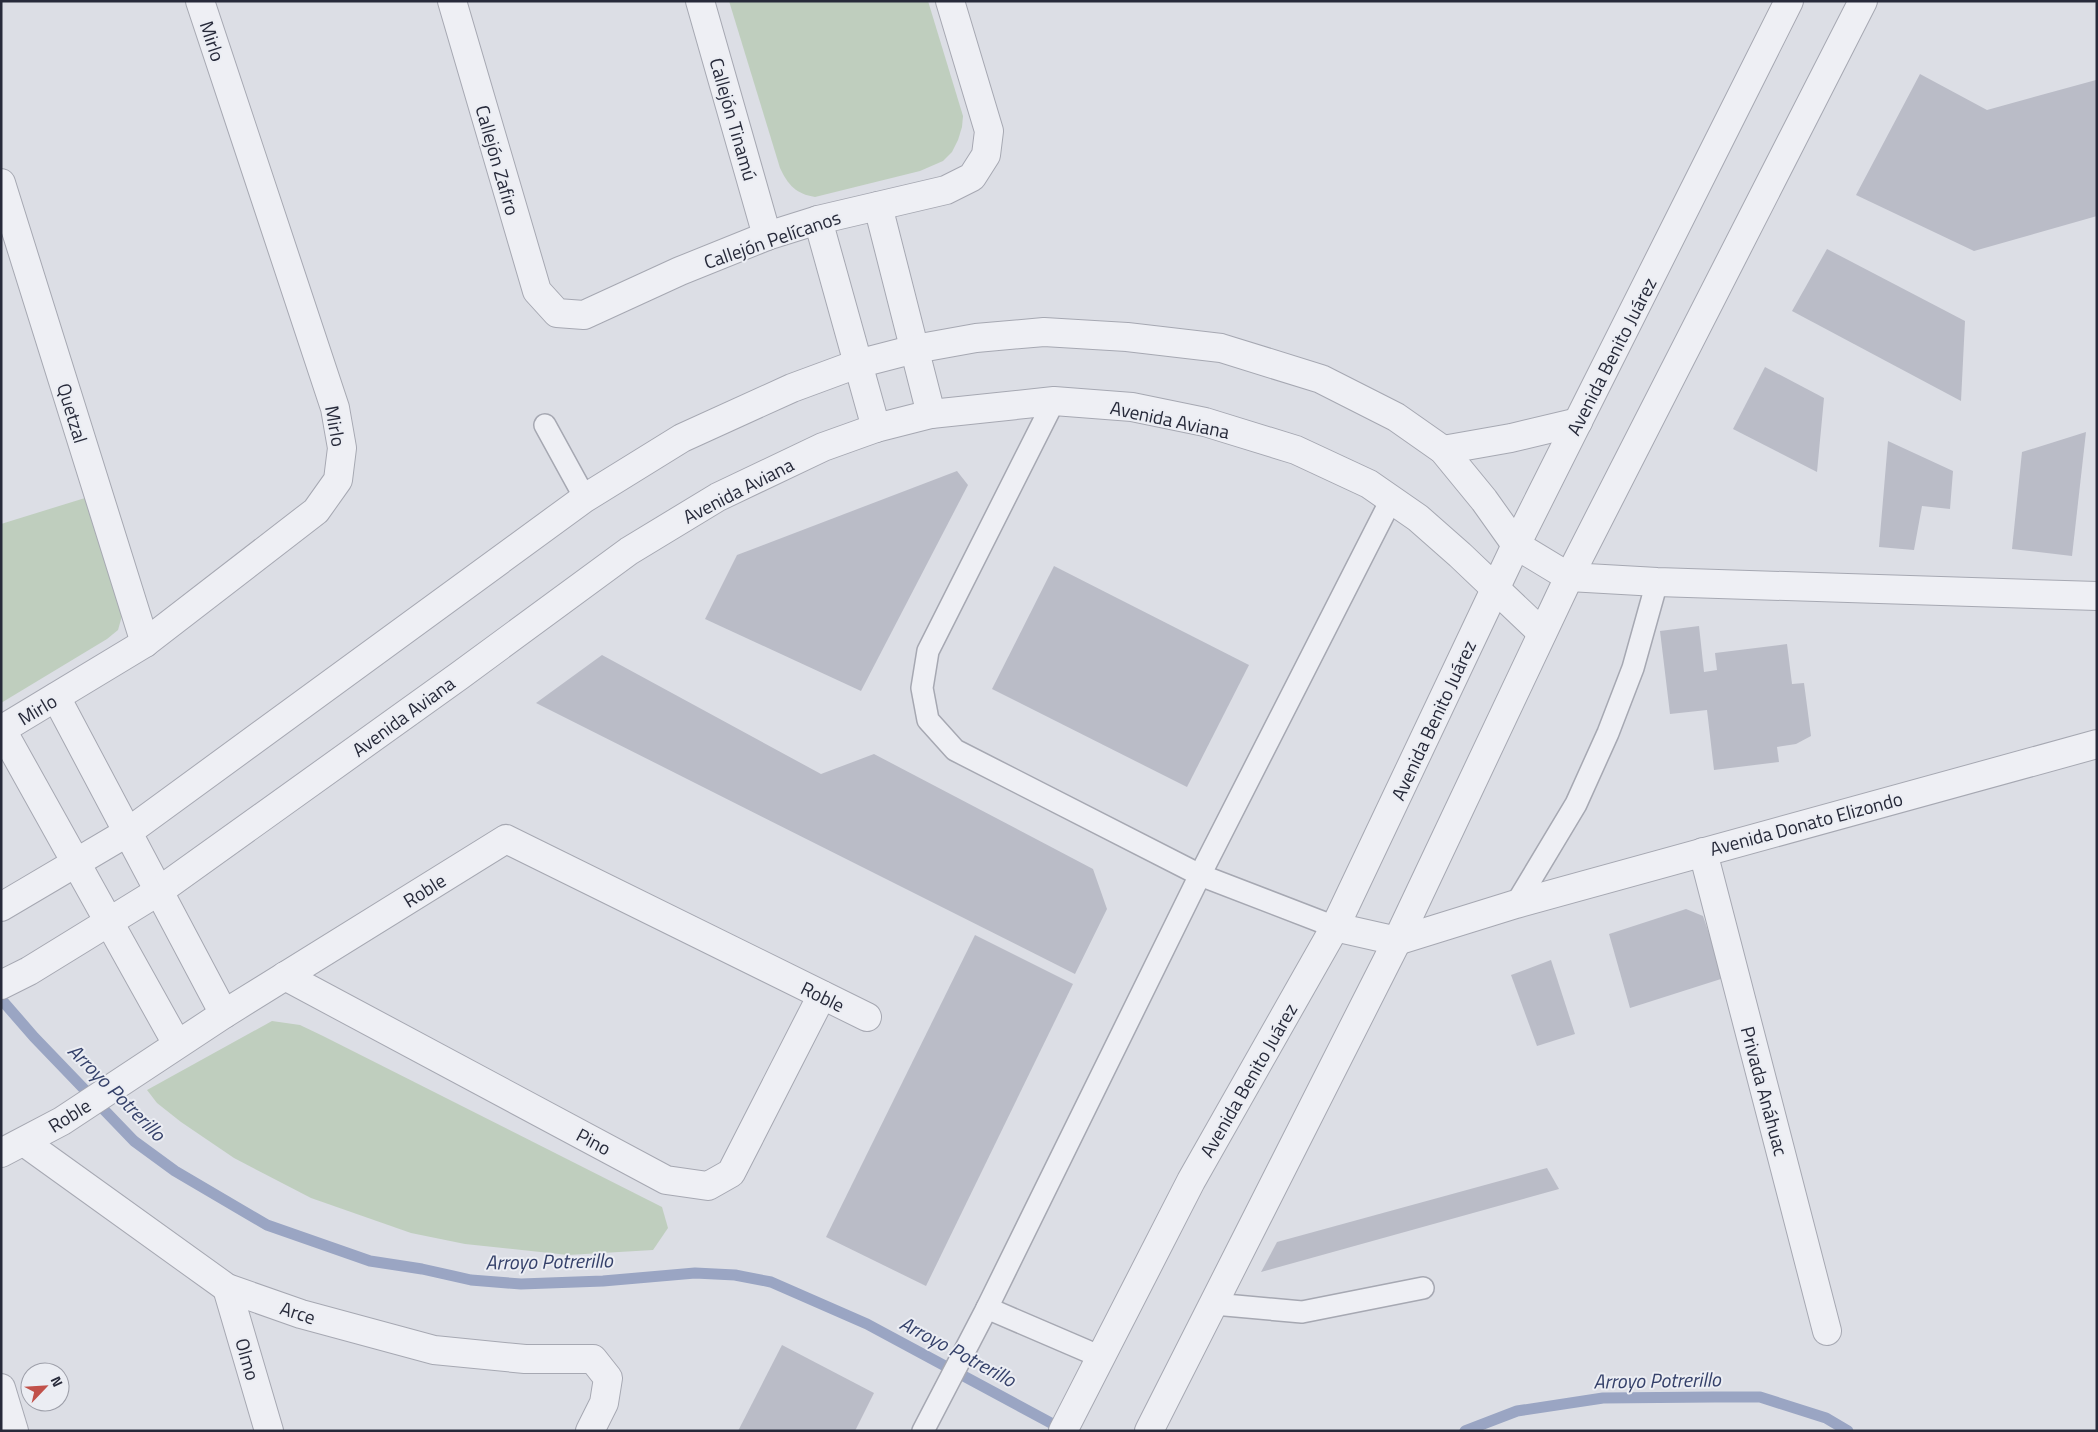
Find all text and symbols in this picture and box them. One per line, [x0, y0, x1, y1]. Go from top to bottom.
street label: Mirlo [193, 17, 233, 65]
street label: Callejón Tinamú [703, 54, 765, 184]
street label: Callejón Zafiro [468, 102, 528, 218]
street label: Callejón Pelícanos [700, 202, 844, 276]
street label: Avenida Benito Juárez [1559, 272, 1663, 440]
street label: Quetzal [50, 379, 96, 447]
street label: Avenida Aviana [1108, 392, 1233, 446]
street label: Mirlo [318, 403, 354, 449]
street label: Avenida Aviana [677, 449, 799, 530]
street label: Avenida Benito Juárez [1383, 635, 1483, 805]
street label: Avenida Aviana [345, 668, 461, 763]
street label: Mirlo [12, 686, 62, 732]
street label: Avenida Donato Elizondo [1706, 783, 1906, 863]
street label: Roble [397, 866, 451, 914]
street label: Roble [796, 973, 850, 1019]
street label: Avenida Benito Juárez [1192, 997, 1304, 1163]
street label: Privada Anáhuac [1734, 1023, 1796, 1159]
water label: Arroyo Potrerillo [61, 1036, 174, 1149]
street label: Roble [42, 1091, 96, 1139]
street label: Pino [571, 1120, 617, 1162]
water label: Arroyo Potrerillo [485, 1244, 614, 1278]
street label: Arce [277, 1293, 319, 1331]
water label: Arroyo Potrerillo [894, 1307, 1023, 1395]
street label: Olmo [228, 1334, 268, 1384]
north arrow [20, 1362, 70, 1412]
water label: Arroyo Potrerillo [1593, 1363, 1722, 1397]
text: N [46, 1372, 69, 1390]

